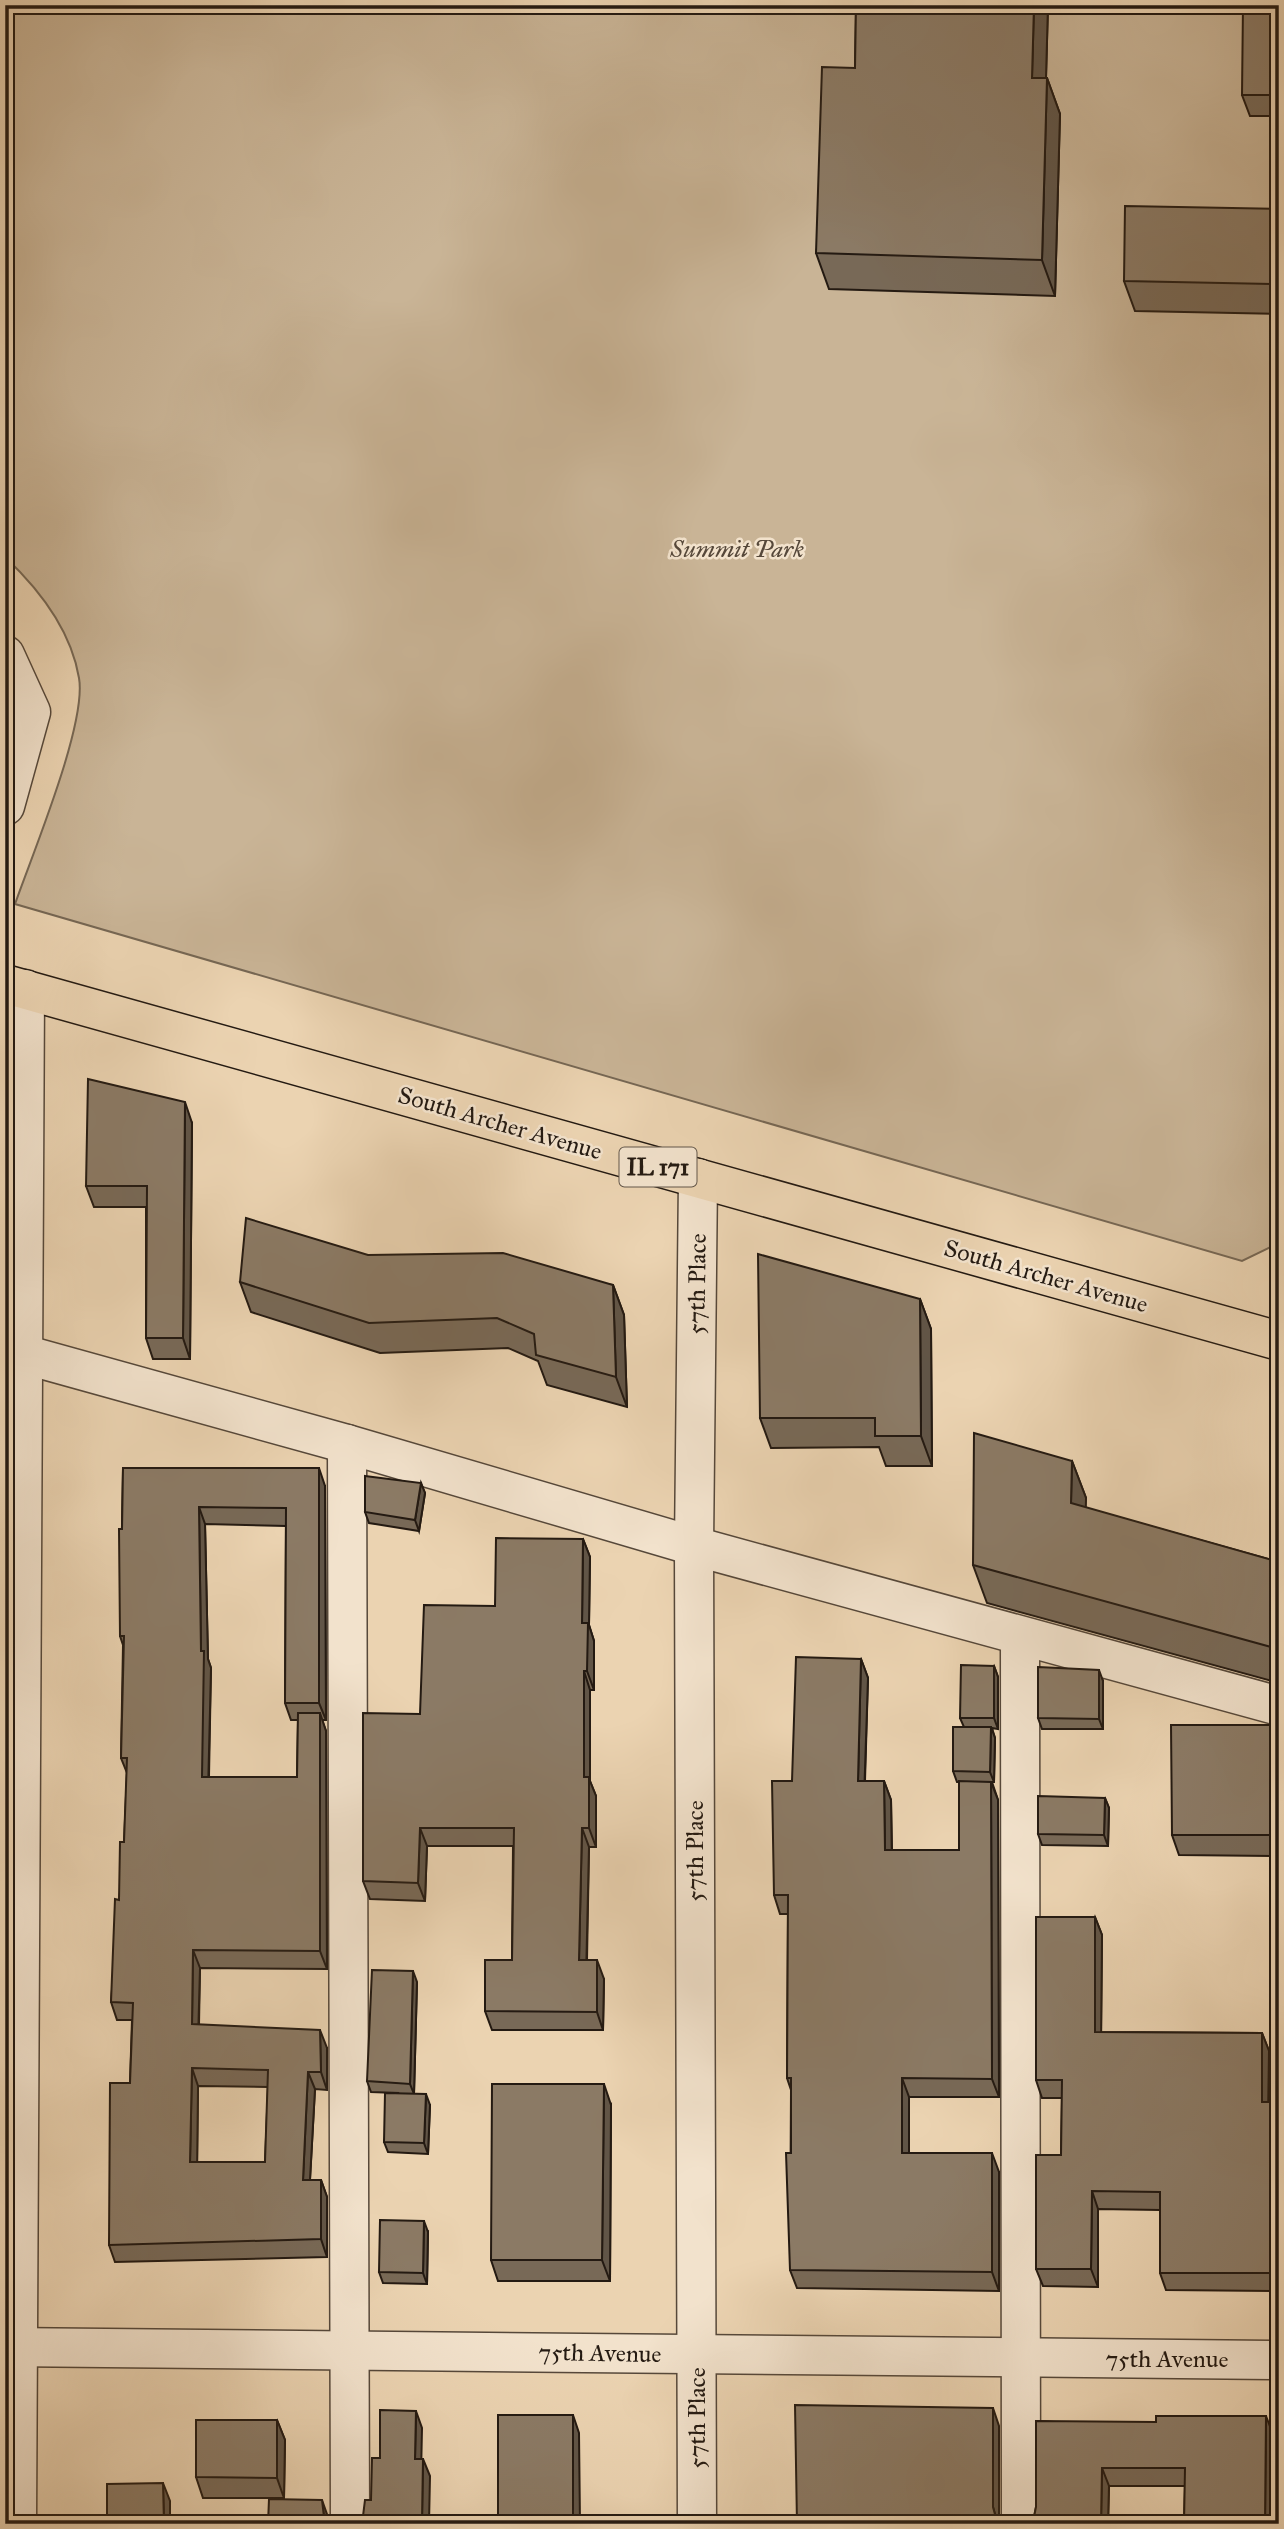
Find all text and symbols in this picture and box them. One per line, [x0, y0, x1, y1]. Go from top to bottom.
park label: Summit Park [669, 534, 804, 564]
street label: South Archer Avenue [395, 1080, 605, 1166]
road number: IL 171 [620, 1148, 696, 1186]
street label: 57th Place [681, 1233, 713, 1335]
street label: South Archer Avenue [941, 1233, 1151, 1319]
street label: 57th Place [680, 1800, 710, 1902]
street label: 75th Avenue [538, 2337, 662, 2369]
street label: 75th Avenue [1105, 2344, 1229, 2374]
street label: 57th Place [682, 2367, 712, 2469]

